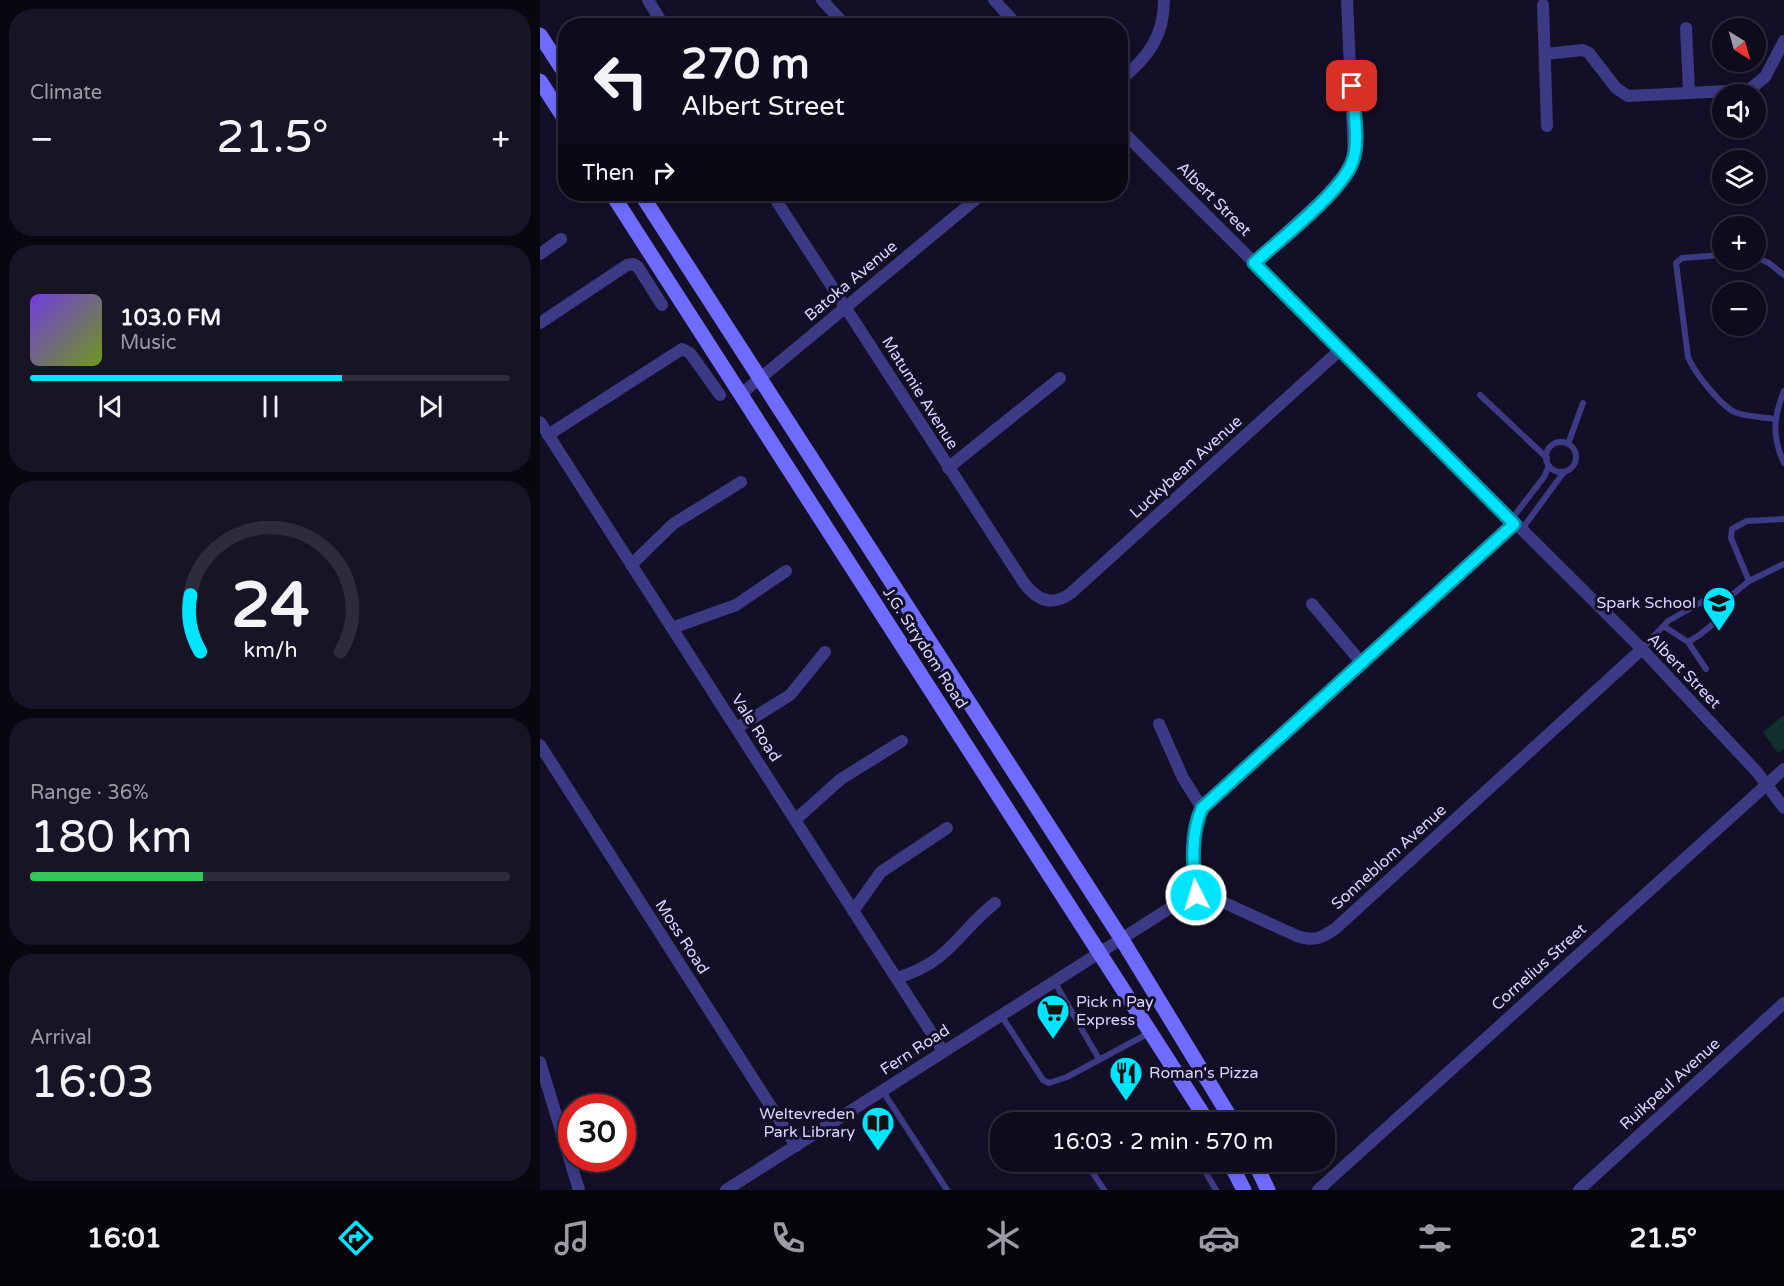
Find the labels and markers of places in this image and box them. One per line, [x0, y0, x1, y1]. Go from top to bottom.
pin [1326, 60, 1377, 111]
school or university icon: Spark School [1701, 585, 1737, 632]
place label: Spark School [1597, 593, 1696, 613]
place label: Pick n Pay Express [1076, 992, 1154, 1030]
supermarket icon: Pick n Pay Express [1035, 993, 1071, 1040]
restaurant icon: Roman's Pizza [1108, 1055, 1144, 1102]
place label: Roman's Pizza [1149, 1063, 1258, 1083]
place label: Weltevreden Park Library [759, 1104, 855, 1142]
library icon: Weltevreden Park Library [860, 1105, 896, 1152]

